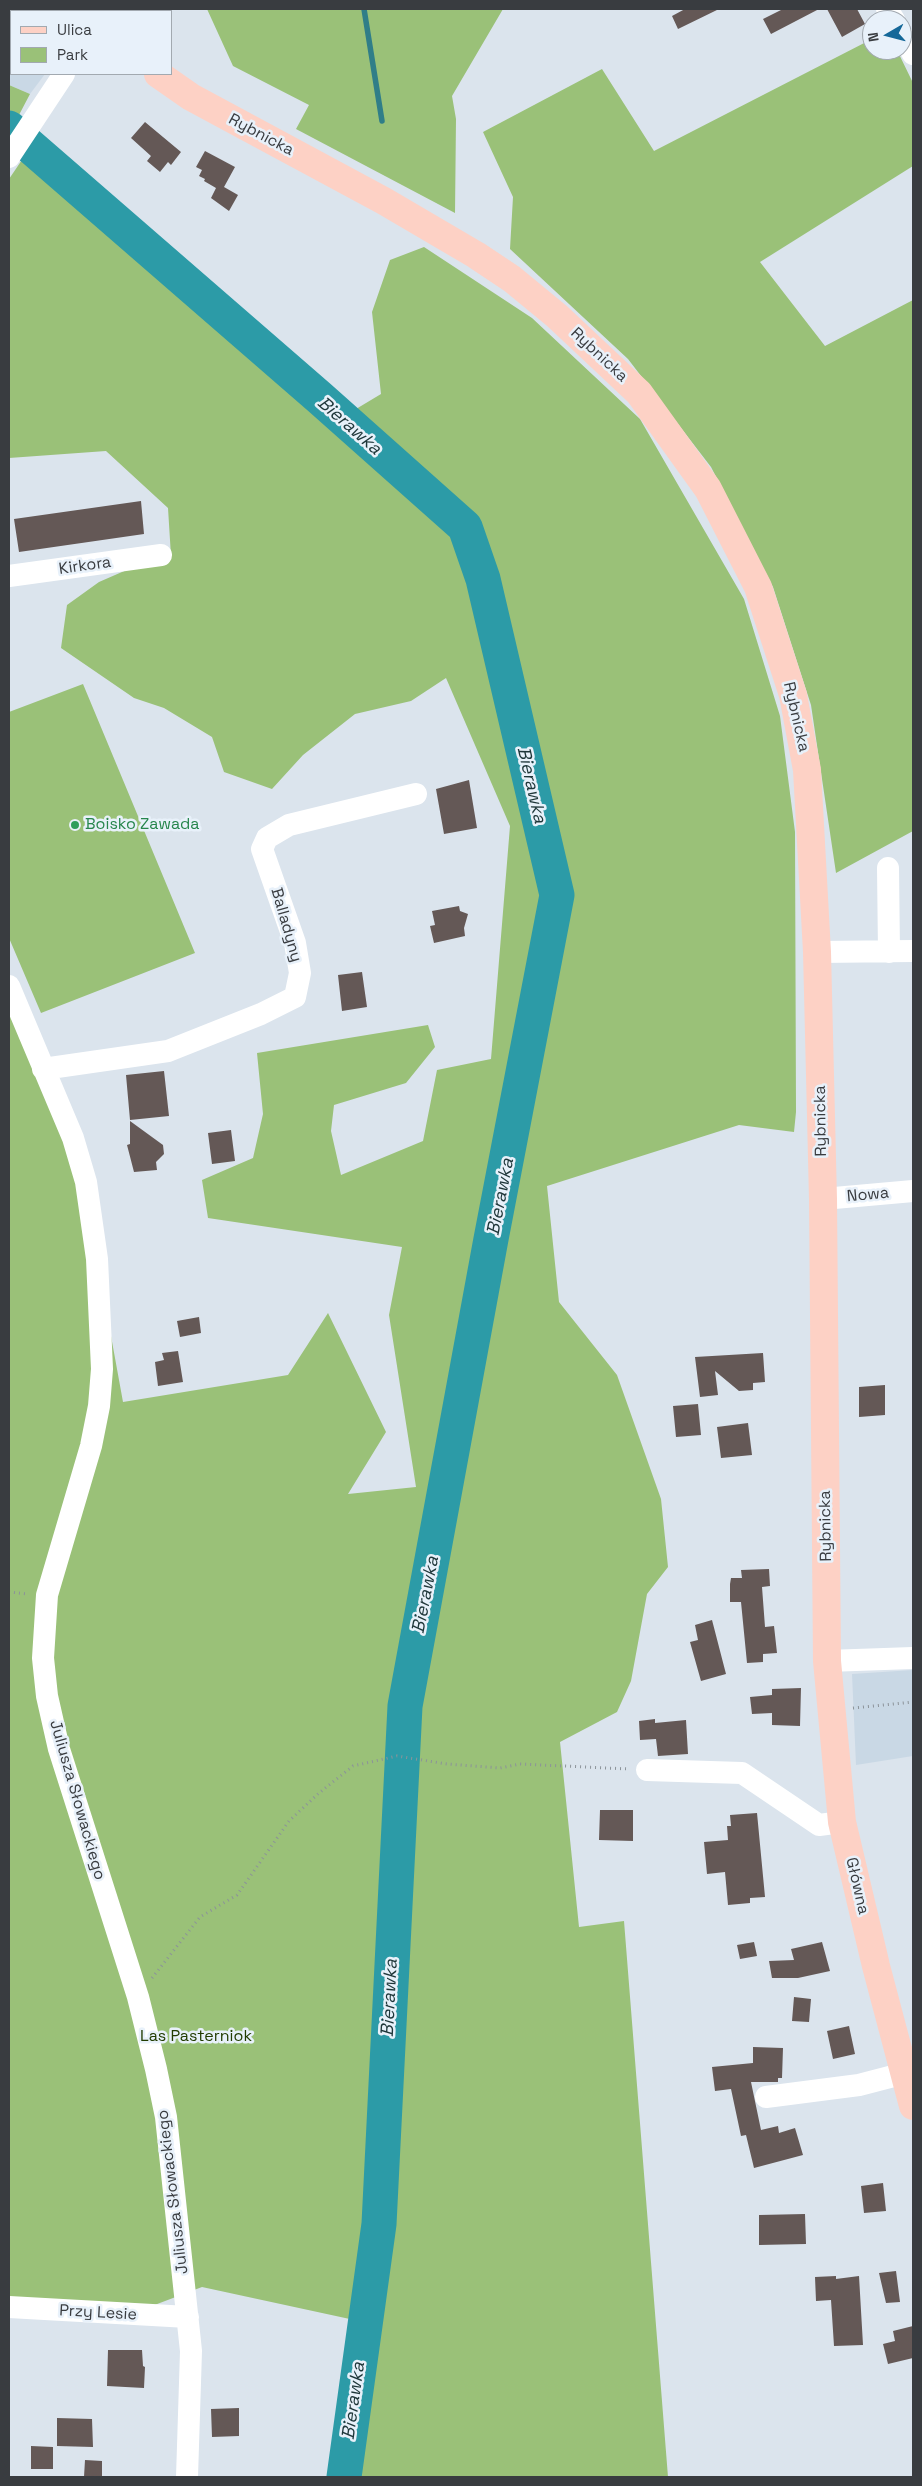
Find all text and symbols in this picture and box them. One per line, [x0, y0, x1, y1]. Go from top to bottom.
legend [10, 10, 172, 75]
north arrow [862, 10, 912, 60]
text: Ulica [57, 20, 92, 39]
text: N [864, 31, 883, 43]
text: Park [57, 45, 88, 64]
street label: Rybnicka [225, 110, 297, 160]
street label: Rybnicka [566, 324, 632, 386]
water label: Bierawka [313, 392, 385, 460]
street label: Kirkora [58, 553, 112, 579]
street label: Rybnicka [779, 680, 813, 754]
water label: Bierawka [512, 745, 550, 825]
place label: Boisko Zawada [85, 815, 199, 835]
marker: Boisko Zawada [69, 819, 81, 831]
street label: Balladyny [266, 886, 306, 964]
street label: Rybnicka [811, 1085, 831, 1157]
water label: Bierawka [483, 1157, 519, 1237]
street label: Nowa [846, 1184, 890, 1206]
street label: Rybnicka [816, 1490, 836, 1562]
water label: Bierawka [408, 1555, 444, 1635]
street label: Juliusza Słowackiego [45, 1718, 109, 1882]
street label: Główna [841, 1856, 873, 1916]
water label: Bierawka [377, 1959, 403, 2037]
park label: Las Pasterniok [140, 2027, 252, 2047]
street label: Juliusza Słowackiego [153, 2109, 193, 2275]
street label: Przy Lesie [59, 2301, 137, 2325]
water label: Bierawka [338, 2361, 370, 2441]

